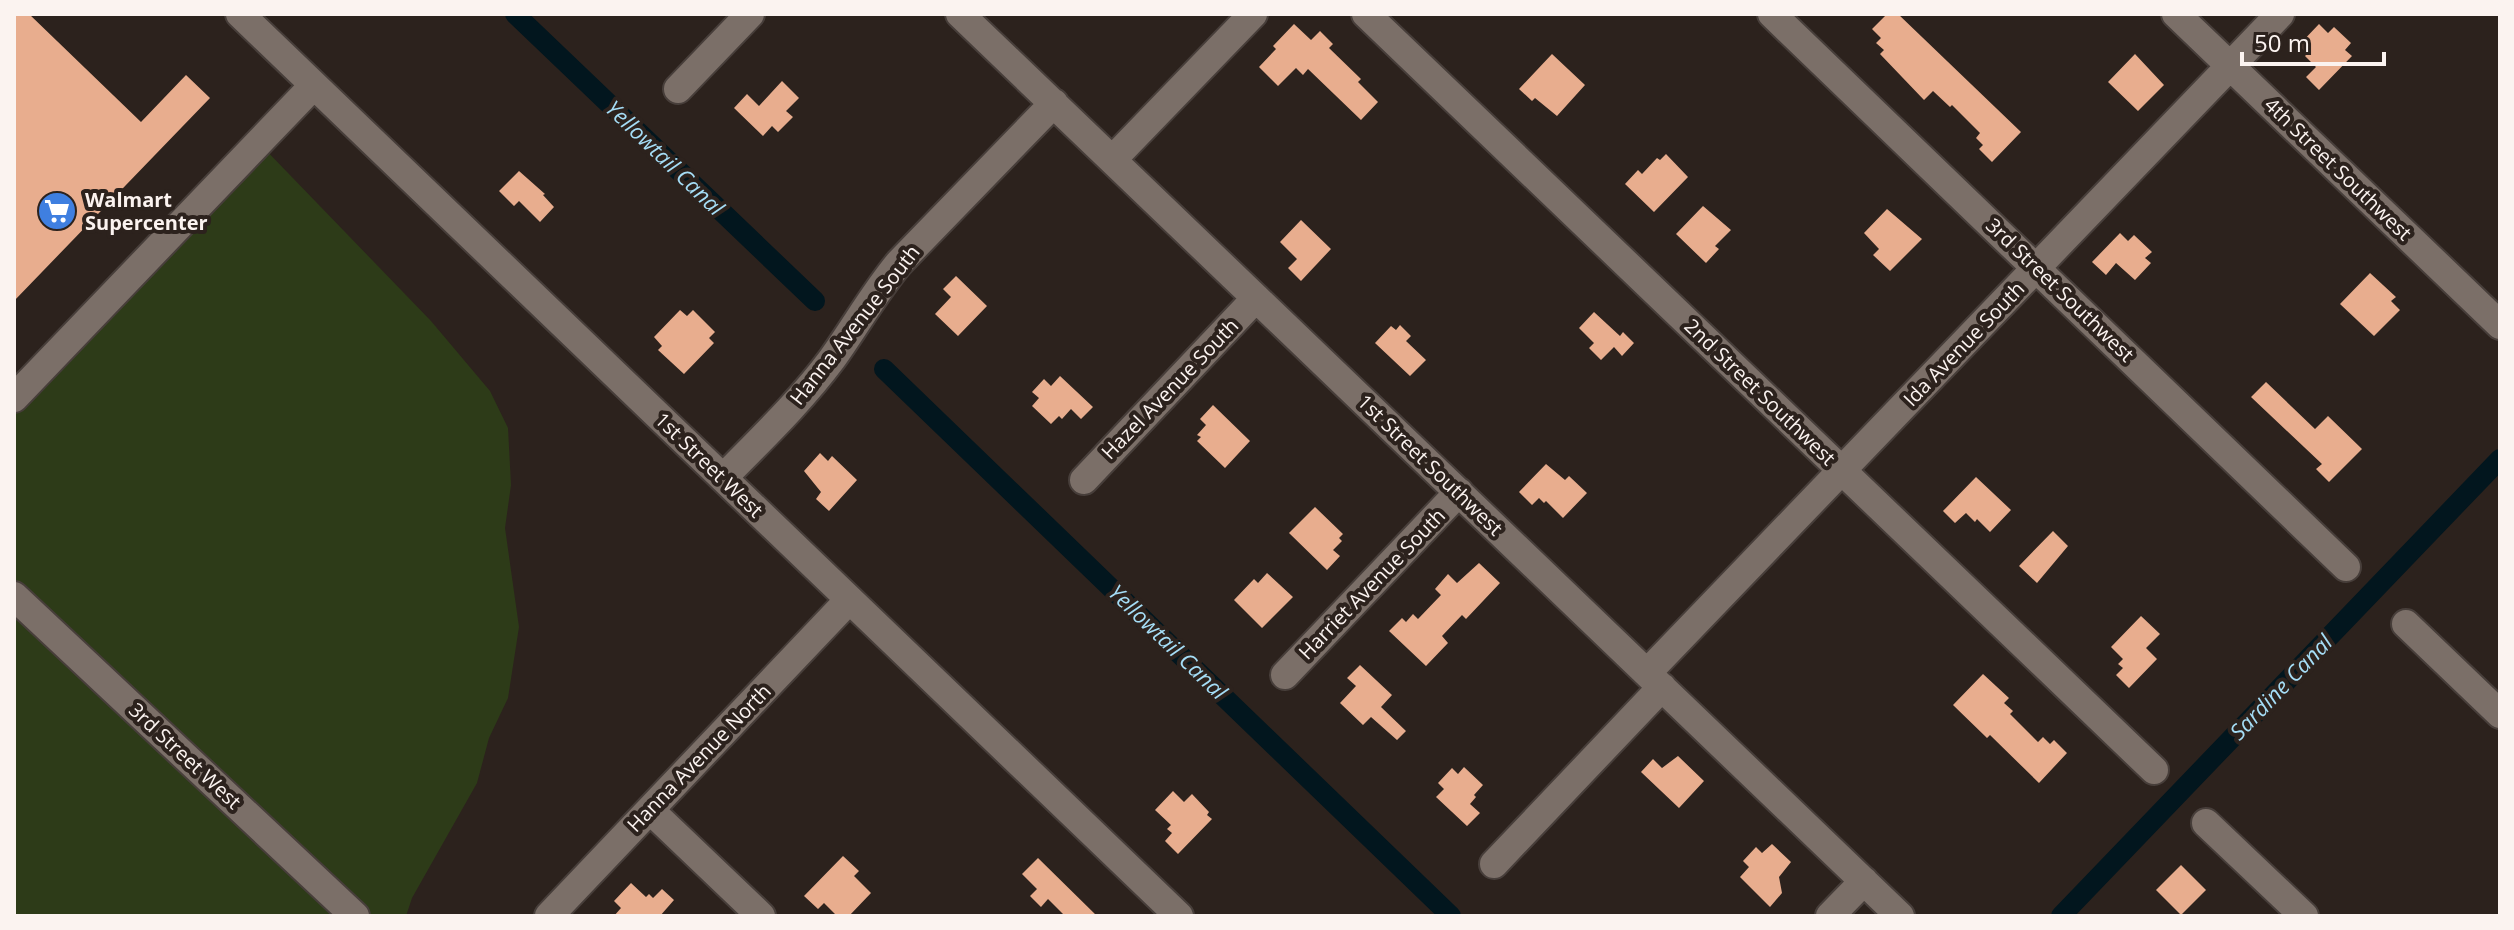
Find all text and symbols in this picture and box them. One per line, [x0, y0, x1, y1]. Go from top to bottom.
scale bar [2242, 16, 2384, 66]
text: 50 m [2254, 26, 2310, 59]
street label: 4th Street Southwest [2259, 91, 2418, 246]
water label: Yellowtail Canal [600, 93, 732, 222]
place label: Walmart Supercenter [85, 186, 208, 236]
supermarket icon: Walmart Supercenter [36, 190, 78, 232]
street label: 3rd Street Southwest [1980, 212, 2140, 367]
street label: Hanna Avenue South [784, 239, 926, 410]
street label: Ida Avenue South [1897, 275, 2030, 412]
street label: Hazel Avenue South [1095, 312, 1244, 465]
street label: 2nd Street Southwest [1679, 312, 1842, 471]
street label: 1st Street Southwest [1352, 388, 1509, 541]
street label: 1st Street West [649, 406, 769, 523]
street label: Harriet Avenue South [1292, 502, 1451, 665]
water label: Yellowtail Canal [1103, 577, 1235, 706]
water label: Sardine Canal [2222, 627, 2339, 746]
street label: Hanna Avenue North [621, 678, 776, 838]
street label: 3rd Street West [123, 697, 247, 815]

